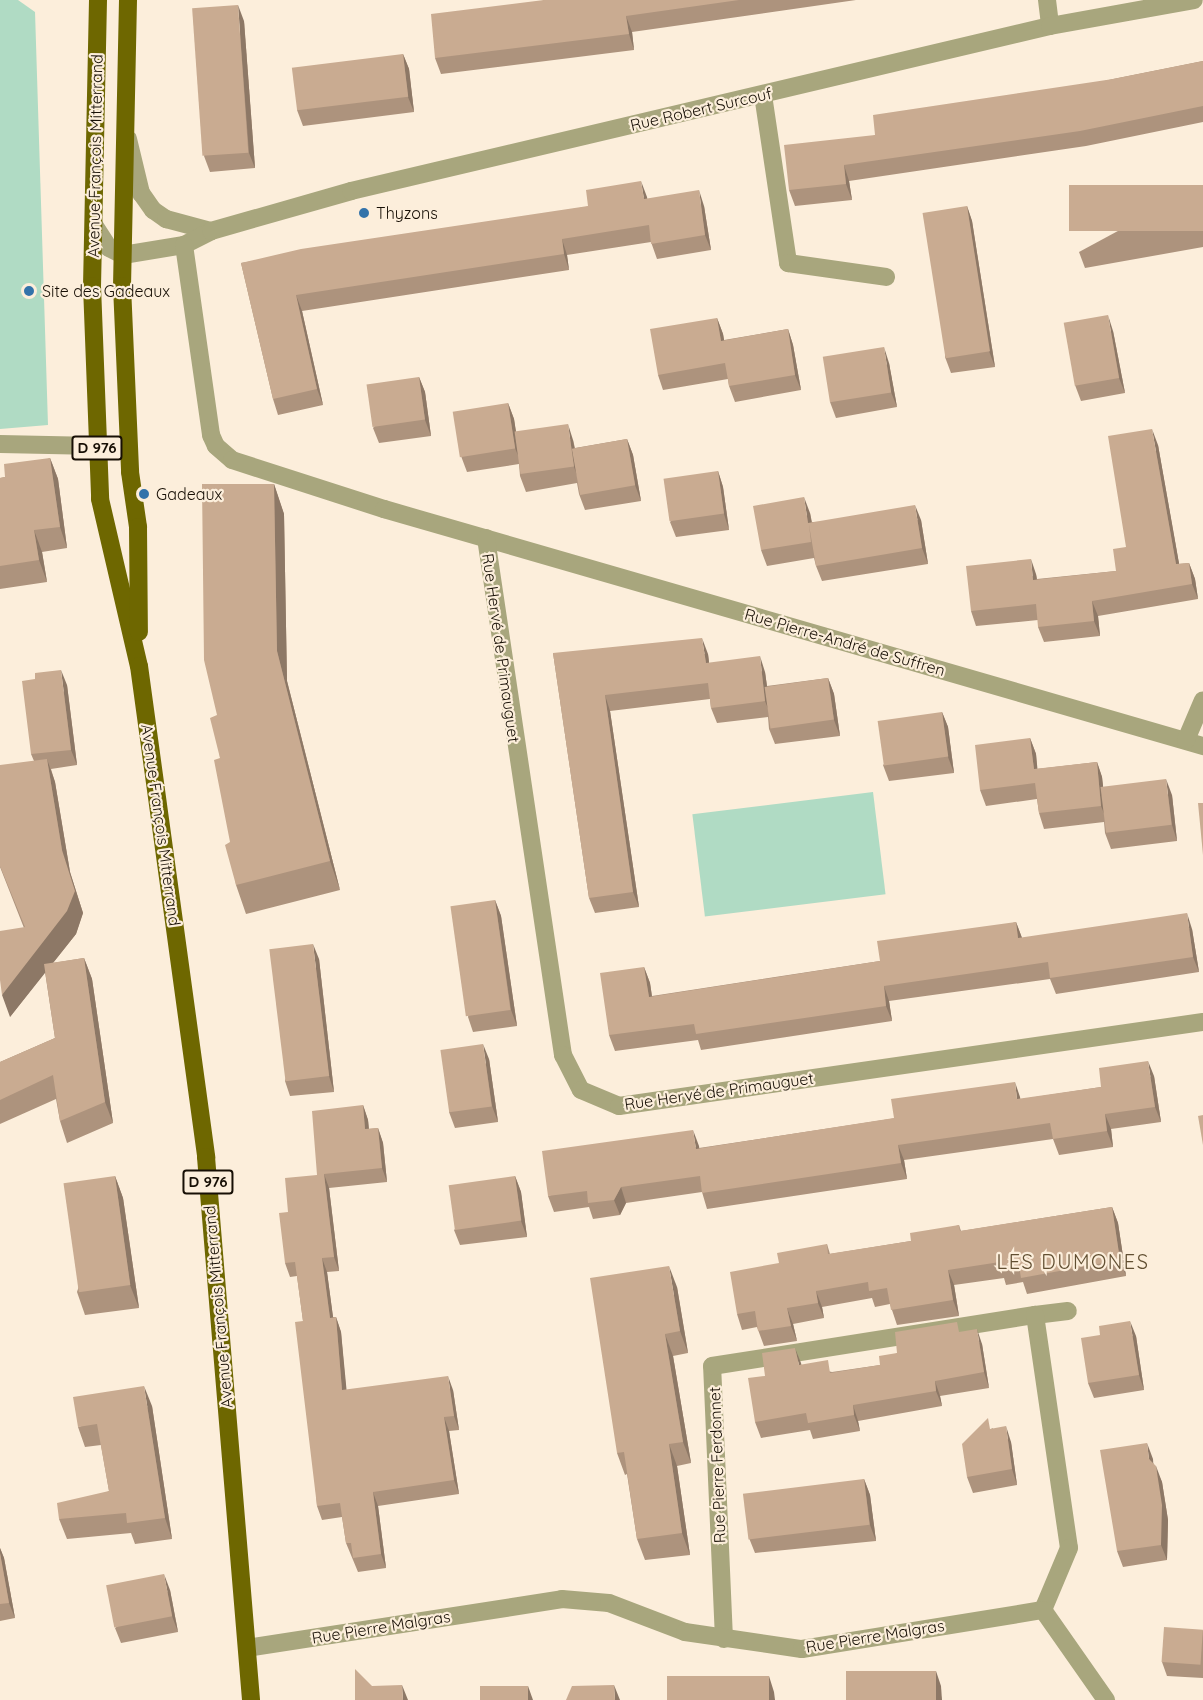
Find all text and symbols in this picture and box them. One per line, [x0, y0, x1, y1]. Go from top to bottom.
street label: Avenue François Mitterrand [84, 54, 106, 258]
street label: Rue Robert Surcouf [628, 83, 774, 135]
place label: Thyzons [376, 203, 438, 223]
marker: Thyzons [357, 206, 371, 220]
place label: Site des Gadeaux [42, 281, 170, 301]
marker: Site des Gadeaux [20, 282, 38, 300]
road number: D 976 [70, 436, 124, 460]
place label: Gadeaux [156, 484, 222, 504]
marker: Gadeaux [137, 487, 151, 501]
street label: Rue Hervé de Primauguet [478, 552, 524, 744]
street label: Rue Pierre-André de Suffren [743, 604, 947, 680]
street label: Avenue François Mitterrand [137, 723, 185, 927]
street label: Rue Hervé de Primauguet [623, 1068, 815, 1114]
road number: D 976 [181, 1170, 235, 1194]
street label: Avenue François Mitterrand [200, 1205, 236, 1409]
district label: LES DUMONES [997, 1249, 1149, 1273]
street label: Rue Pierre Ferdonnet [705, 1386, 729, 1544]
street label: Rue Pierre Malgras [310, 1607, 452, 1647]
street label: Rue Pierre Malgras [804, 1616, 946, 1656]

